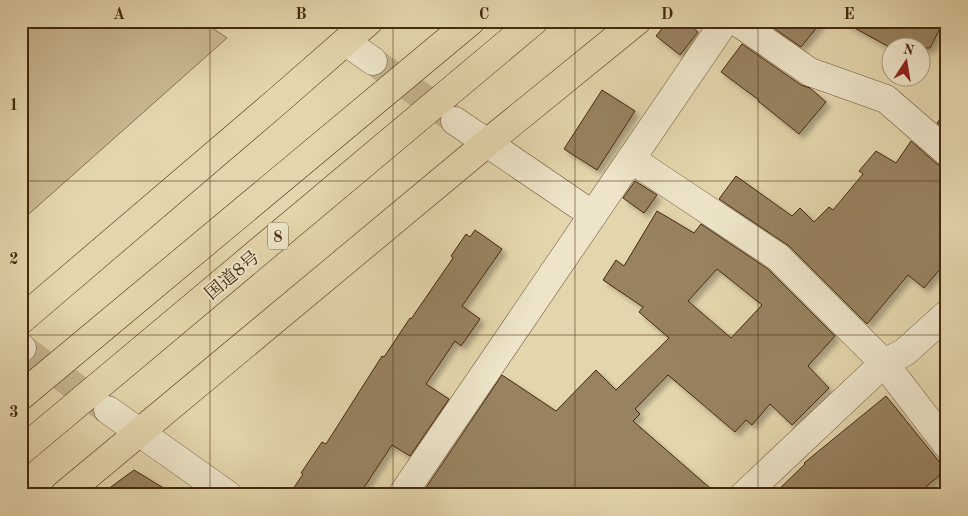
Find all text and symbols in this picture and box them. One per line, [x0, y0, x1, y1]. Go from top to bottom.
text: A [113, 7, 125, 23]
text: B [295, 7, 307, 23]
text: C [479, 7, 489, 23]
text: D [661, 7, 673, 23]
text: E [843, 7, 855, 23]
north arrow [880, 38, 930, 88]
text: N [902, 42, 915, 58]
text: 1 [9, 98, 19, 114]
road number: 8 [268, 222, 288, 250]
street label: 国道8号 [201, 247, 263, 303]
text: 2 [9, 252, 19, 268]
text: 3 [9, 405, 19, 421]

